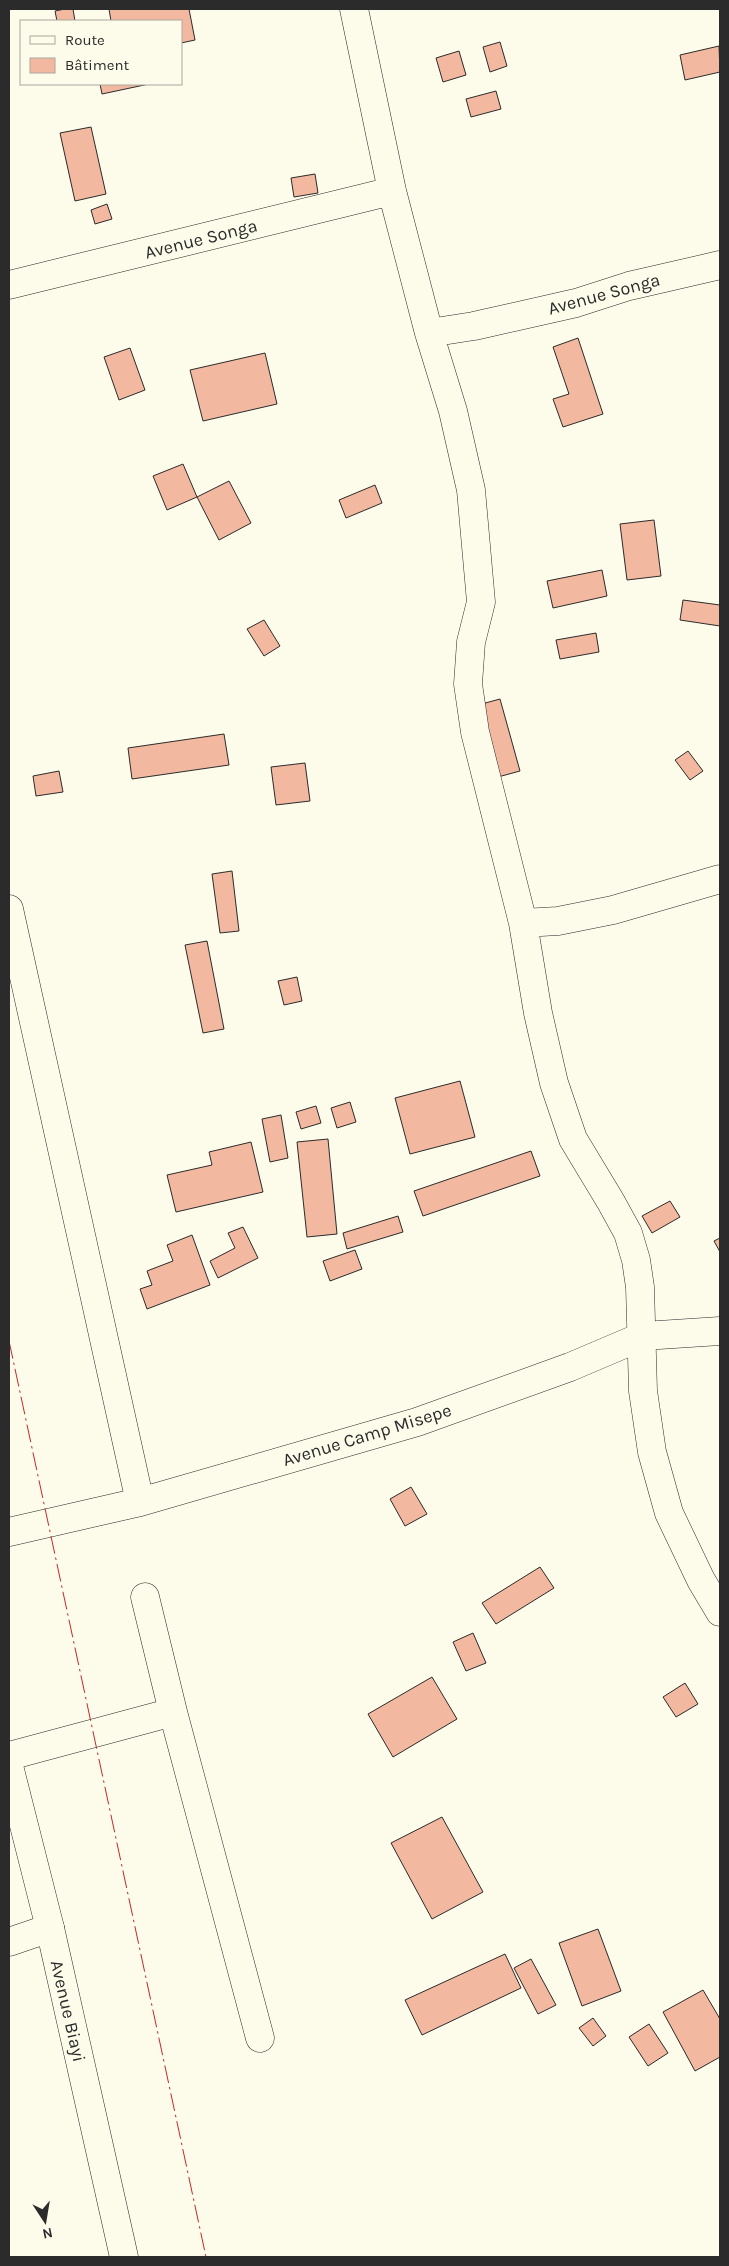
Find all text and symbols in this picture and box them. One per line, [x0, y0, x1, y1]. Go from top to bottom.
legend [20, 20, 182, 85]
text: Route [65, 31, 105, 49]
text: Bâtiment [65, 56, 129, 74]
street label: Avenue Songa [142, 214, 260, 264]
street label: Avenue Songa [546, 268, 662, 320]
street label: Avenue Camp Misepe [280, 1399, 454, 1471]
street label: Avenue Biayi [46, 1958, 90, 2064]
north arrow [20, 2196, 70, 2246]
text: N [41, 2224, 54, 2243]

